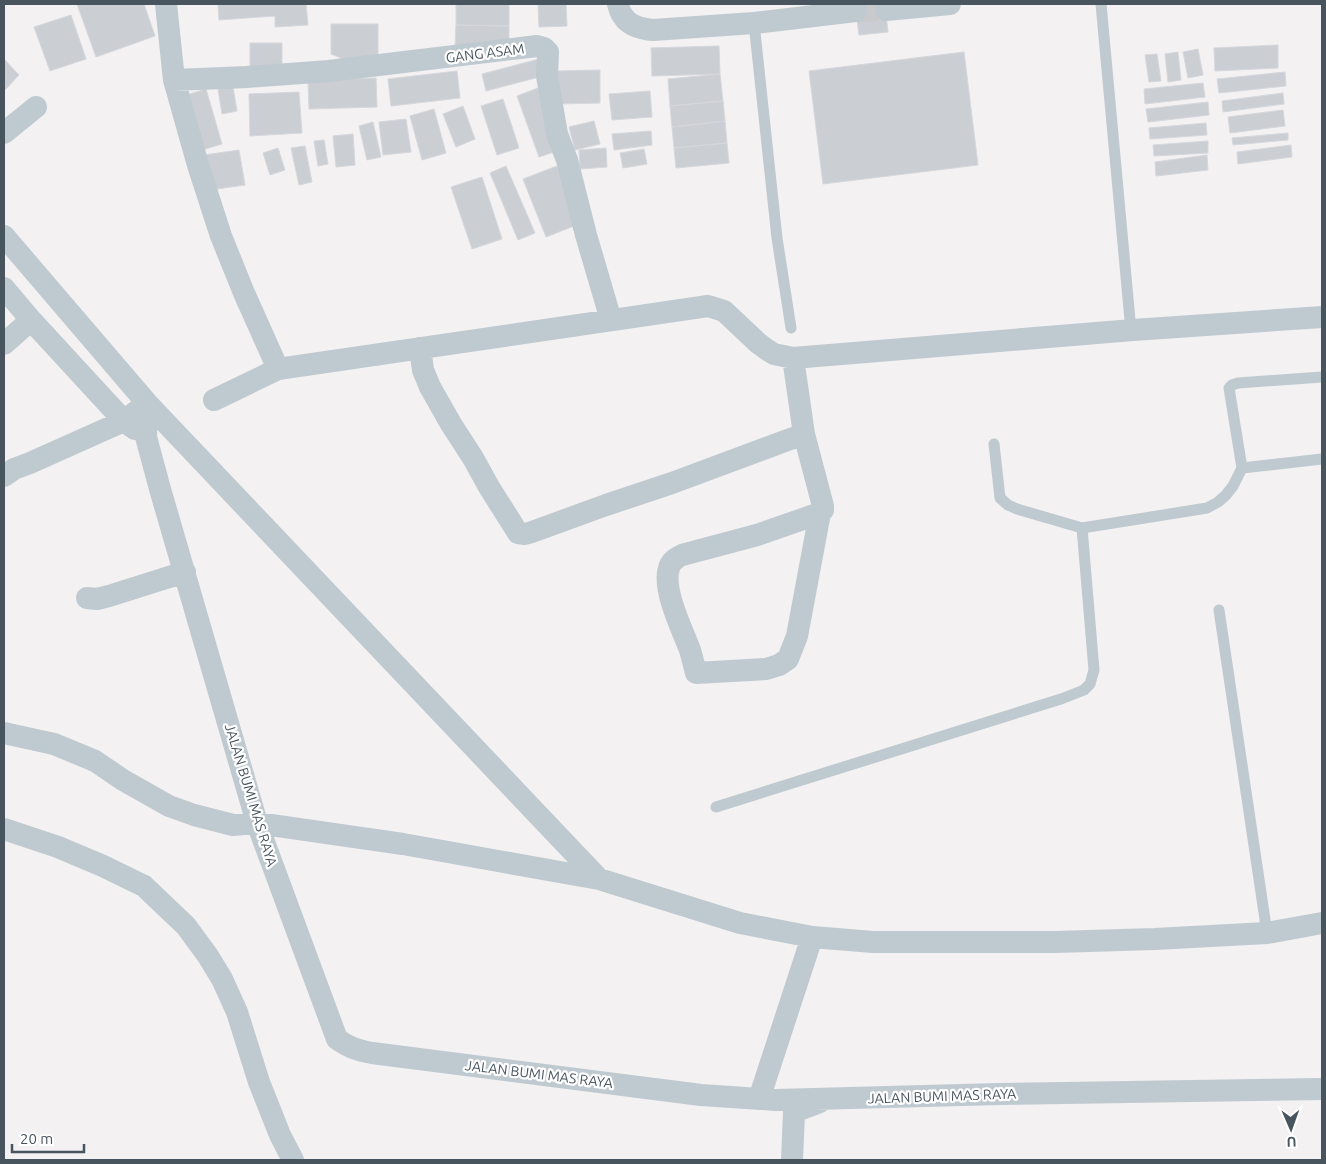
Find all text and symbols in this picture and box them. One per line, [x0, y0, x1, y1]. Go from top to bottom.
street label: GANG ASAM [445, 40, 525, 66]
street label: JALAN BUMI MAS RAYA [222, 722, 280, 868]
street label: JALAN BUMI MAS RAYA [464, 1057, 614, 1091]
street label: JALAN BUMI MAS RAYA [867, 1085, 1017, 1107]
north arrow [1266, 1104, 1316, 1154]
scale bar [12, 1122, 85, 1154]
text: 20 m [20, 1130, 53, 1147]
text: U [1286, 1134, 1297, 1150]

